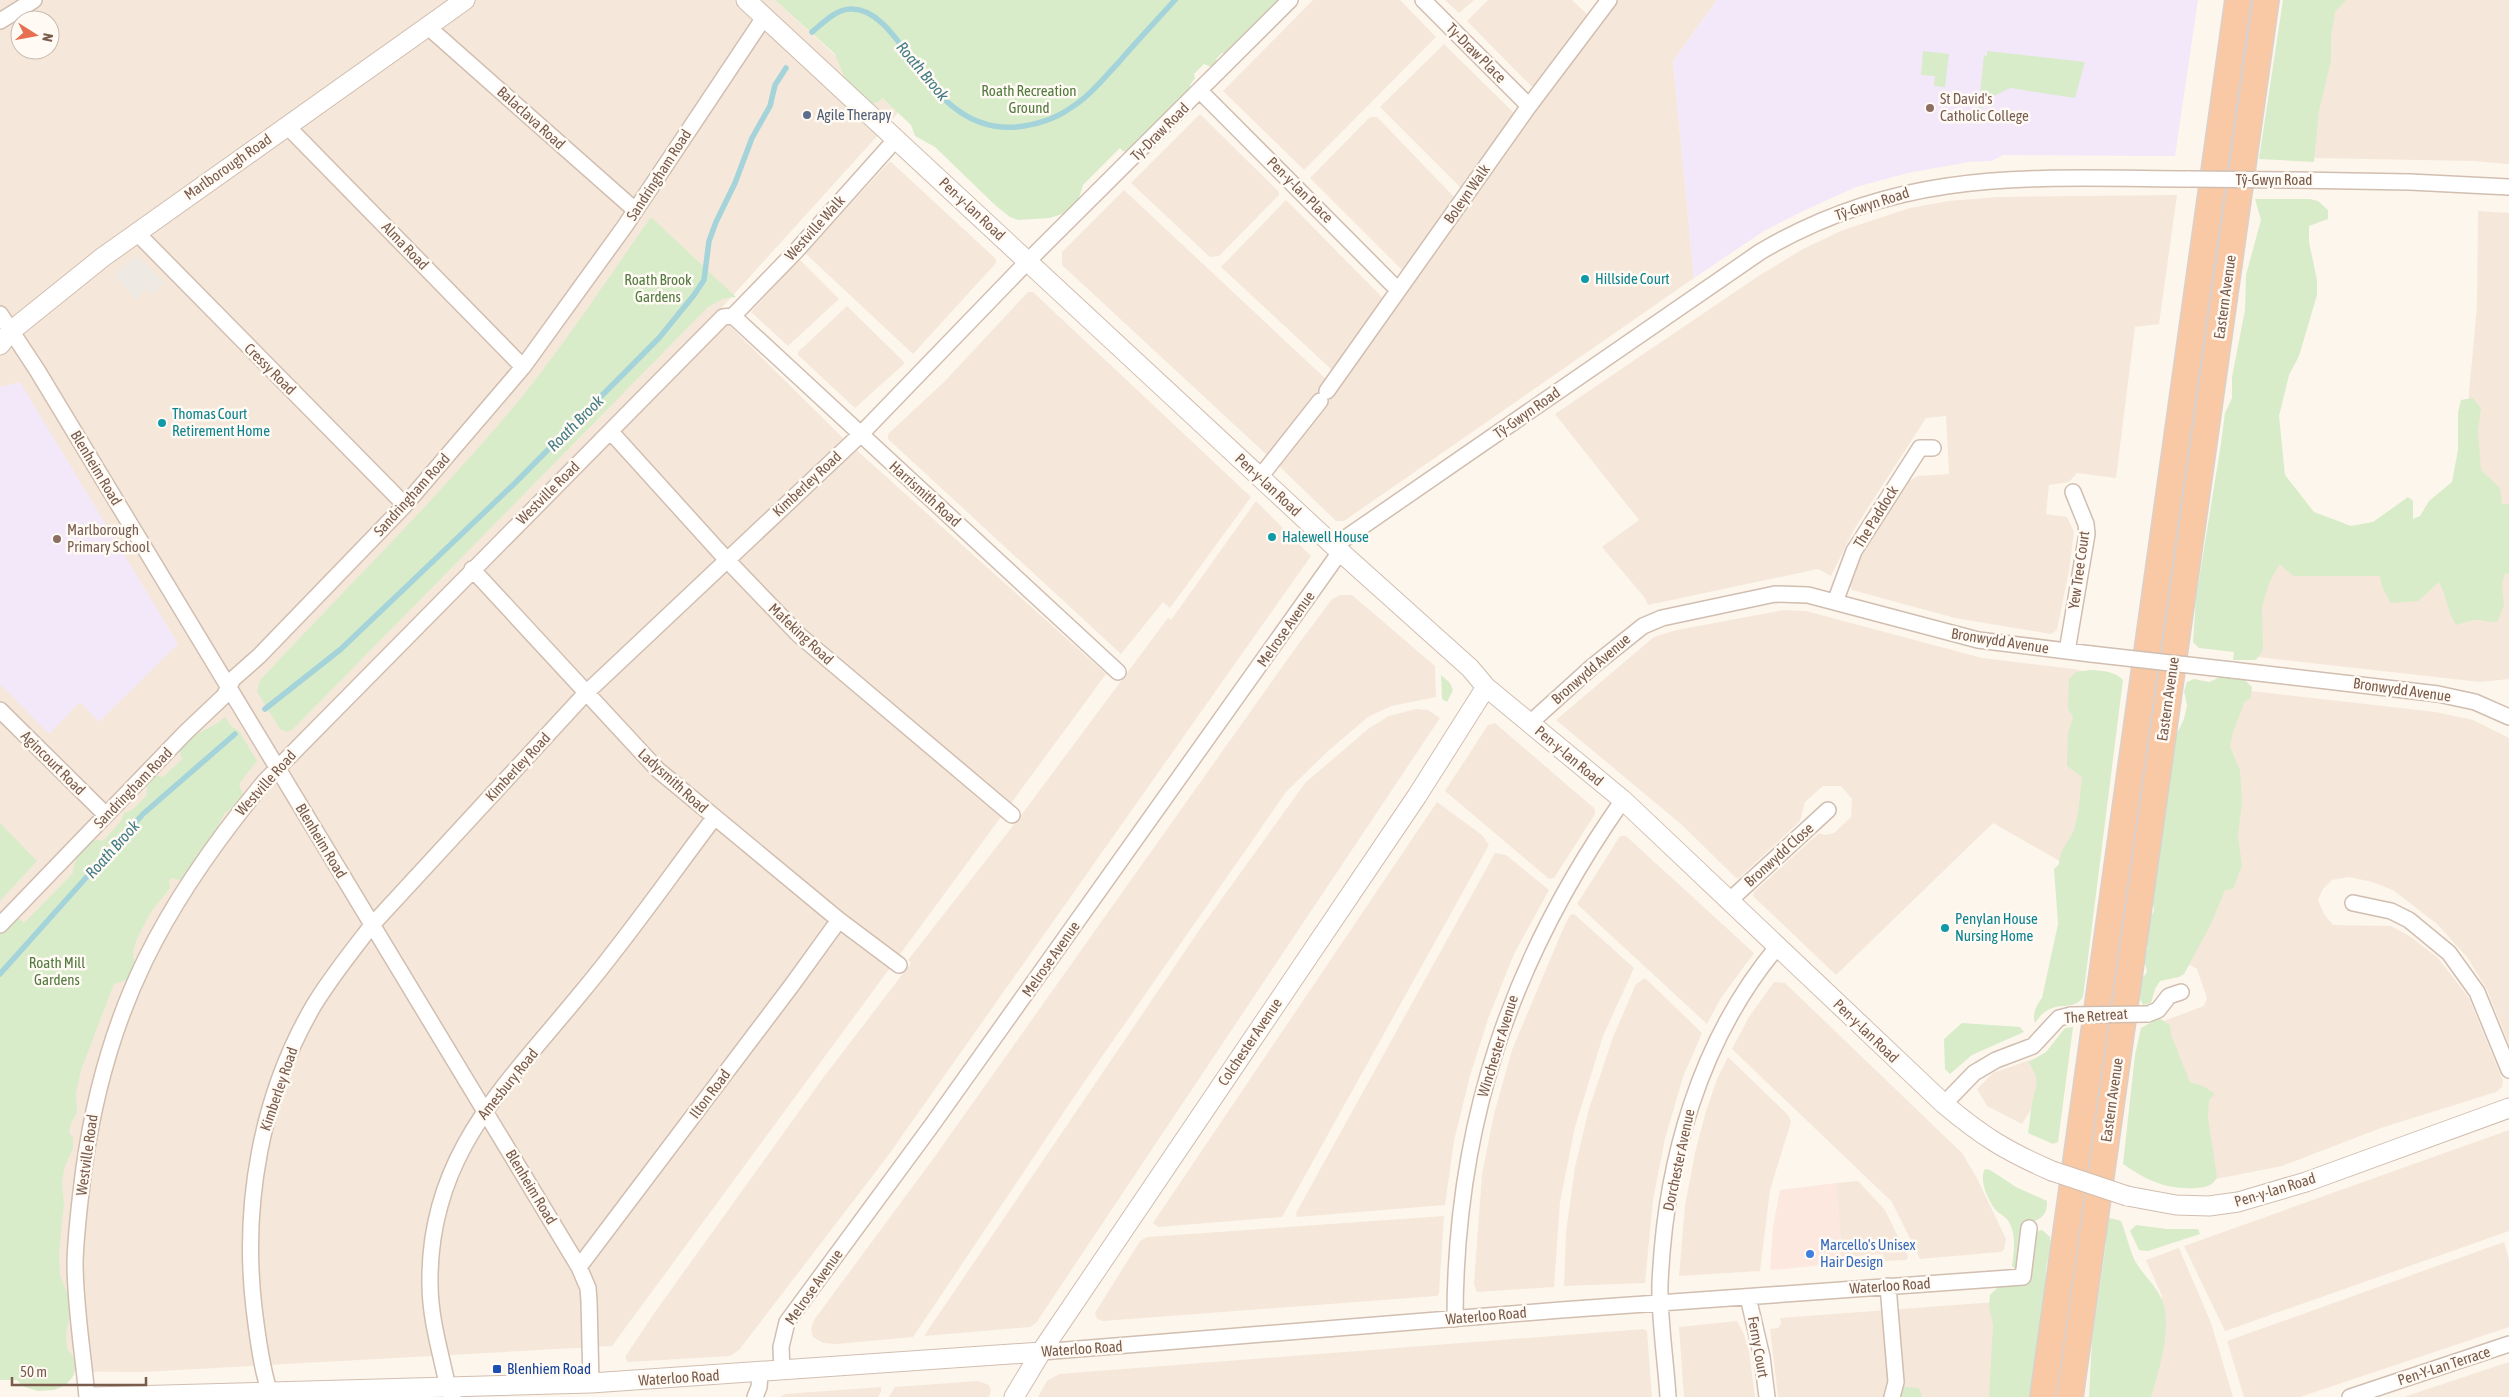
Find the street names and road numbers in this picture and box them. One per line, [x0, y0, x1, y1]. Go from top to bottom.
street label: Ty-Draw Place [1443, 19, 1510, 86]
street label: Balaclava Road [494, 83, 569, 152]
street label: Ty-Draw Road [1127, 99, 1192, 164]
street label: Sandringham Road [623, 126, 694, 223]
street label: Marlborough Road [181, 130, 275, 203]
street label: Pen-y-lan Place [1264, 153, 1337, 226]
street label: Boleyn Walk [1440, 161, 1493, 226]
street label: Tŷ-Gwyn Road [2236, 171, 2312, 188]
street label: Pen-y-lan Road [936, 174, 1009, 243]
street label: Tŷ-Gwyn Road [1833, 184, 1911, 224]
street label: Westville Walk [781, 192, 848, 263]
street label: Alma Road [378, 218, 432, 273]
street label: Eastern Avenue [2210, 254, 2239, 340]
street label: Cressy Road [241, 339, 300, 398]
street label: Tŷ-Gwyn Road [1490, 384, 1563, 442]
street label: Blenheim Road [67, 427, 125, 508]
street label: Kimberley Road [769, 448, 844, 520]
street label: Sandringham Road [370, 450, 453, 539]
street label: Pen-y-lan Road [1232, 450, 1305, 519]
street label: Harrismith Road [886, 457, 964, 530]
street label: Westville Road [513, 458, 583, 528]
street label: The Paddock [1850, 482, 1902, 551]
street label: Yew Tree Court [2065, 530, 2092, 610]
street label: Melrose Avenue [1253, 588, 1318, 670]
street label: Mafeking Road [766, 599, 837, 668]
street label: Bronwydd Avenue [1950, 624, 2050, 657]
street label: Bronwydd Avenue [1548, 630, 1634, 707]
street label: Eastern Avenue [2153, 656, 2182, 742]
street label: Bronwydd Avenue [2352, 674, 2452, 705]
street label: Pen-y-lan Road [1532, 722, 1607, 789]
street label: Agincourt Road [18, 727, 89, 798]
street label: Kimberley Road [482, 729, 554, 804]
street label: Sandringham Road [90, 744, 175, 831]
street label: Ladysmith Road [635, 745, 712, 816]
street label: Westville Road [232, 747, 299, 819]
street label: Blenheim Road [292, 800, 350, 881]
street label: Bronwydd Close [1741, 819, 1817, 890]
street label: Melrose Avenue [1018, 918, 1083, 1000]
street label: Winchester Avenue [1474, 993, 1521, 1099]
street label: Colchester Avenue [1214, 995, 1285, 1089]
street label: Pen-y-lan Road [1830, 995, 1902, 1066]
street label: The Retreat [2064, 1005, 2128, 1026]
street label: Kimberley Road [256, 1045, 301, 1133]
street label: Amesbury Road [474, 1045, 541, 1122]
street label: Eastern Avenue [2097, 1057, 2126, 1143]
street label: Ilton Road [686, 1066, 734, 1122]
street label: Dorchester Avenue [1659, 1107, 1698, 1212]
street label: Westville Road [72, 1113, 101, 1197]
street label: Blenheim Road [502, 1146, 560, 1227]
street label: Pen-y-lan Road [2232, 1169, 2317, 1210]
street label: Melrose Avenue [781, 1246, 846, 1328]
street label: Waterloo Road [1849, 1274, 1931, 1297]
street label: Waterloo Road [1445, 1303, 1527, 1328]
street label: Ferny Court [1745, 1315, 1772, 1379]
street label: Waterloo Road [1041, 1337, 1123, 1360]
street label: Pen-Y-Lan Terrace [2395, 1343, 2492, 1388]
street label: Waterloo Road [638, 1366, 720, 1389]

